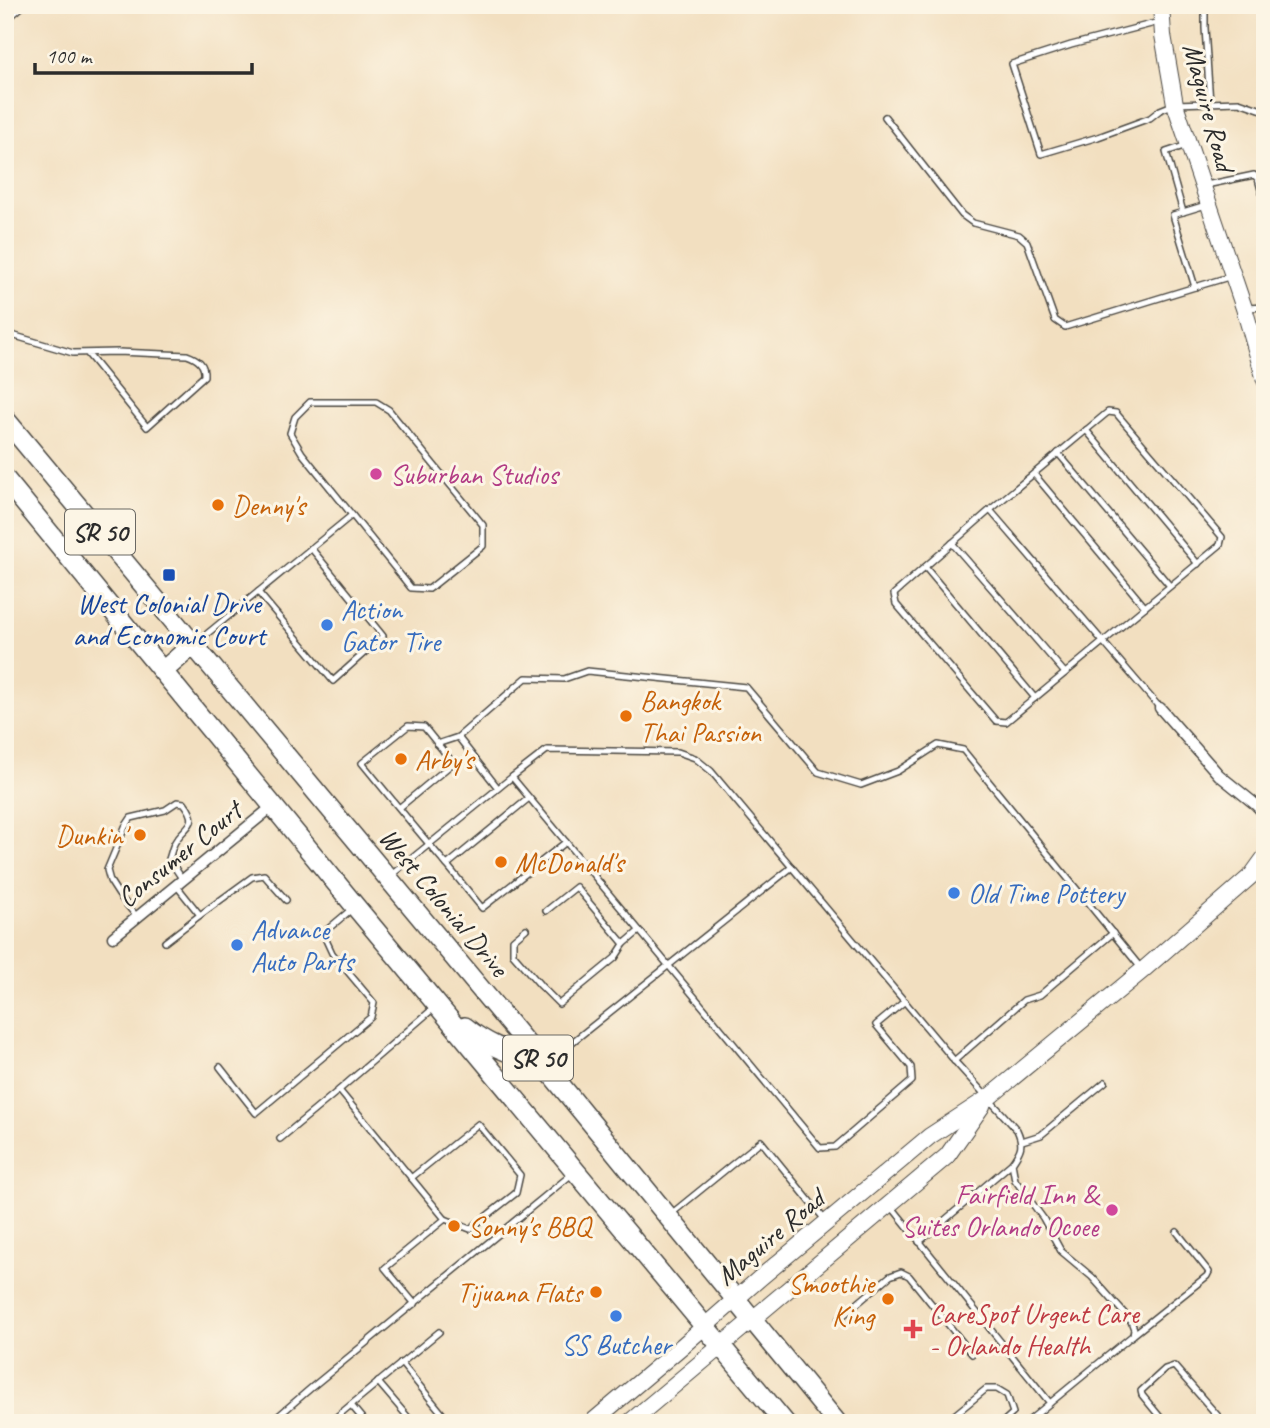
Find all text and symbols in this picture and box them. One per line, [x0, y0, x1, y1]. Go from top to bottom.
scale bar [35, 32, 252, 76]
street label: Maguire Road [1175, 39, 1244, 179]
text: 100 m [46, 43, 93, 69]
place label: Suburban Studios [390, 457, 560, 492]
marker: Suburban Studios [368, 466, 384, 482]
place label: Denny's [232, 488, 308, 523]
marker: Denny's [210, 497, 226, 513]
road number: SR 50 [65, 510, 135, 554]
marker: West Colonial Drive and Economic Court [161, 567, 177, 583]
place label: West Colonial Drive and Economic Court [73, 586, 268, 653]
place label: Action Gator Tire [341, 592, 442, 659]
marker: Action Gator Tire [319, 617, 335, 633]
place label: Bangkok Thai Passion [640, 683, 762, 750]
marker: Bangkok Thai Passion [618, 708, 634, 724]
place label: Arby's [415, 742, 476, 777]
marker: Arby's [393, 751, 409, 767]
street label: Consumer Court [110, 791, 251, 915]
place label: Dunkin' [56, 818, 132, 853]
street label: West Colonial Drive [372, 820, 518, 985]
marker: Dunkin' [132, 827, 148, 843]
place label: McDonald's [515, 845, 626, 880]
marker: McDonald's [493, 854, 509, 870]
place label: Old Time Pottery [968, 876, 1127, 911]
marker: Old Time Pottery [946, 885, 962, 901]
place label: Advance Auto Parts [251, 912, 356, 979]
marker: Advance Auto Parts [229, 937, 245, 953]
road number: SR 50 [503, 1036, 573, 1080]
place label: Fairfield Inn & Suites Orlando Ocoee [902, 1177, 1101, 1244]
street label: Maguire Road [709, 1179, 834, 1293]
marker: Fairfield Inn & Suites Orlando Ocoee [1104, 1202, 1120, 1218]
place label: Sonny's BBQ [468, 1209, 593, 1244]
marker: Sonny's BBQ [446, 1218, 462, 1234]
place label: Smoothie King [788, 1266, 876, 1333]
place label: Tijuana Flats [457, 1275, 584, 1310]
marker: Tijuana Flats [588, 1284, 604, 1300]
marker: Smoothie King [880, 1291, 896, 1307]
place label: CareSpot Urgent Care - Orlando Health [929, 1296, 1141, 1363]
marker: SS Butcher [608, 1308, 624, 1324]
marker: CareSpot Urgent Care - Orlando Health [903, 1319, 923, 1339]
place label: SS Butcher [561, 1327, 674, 1362]

